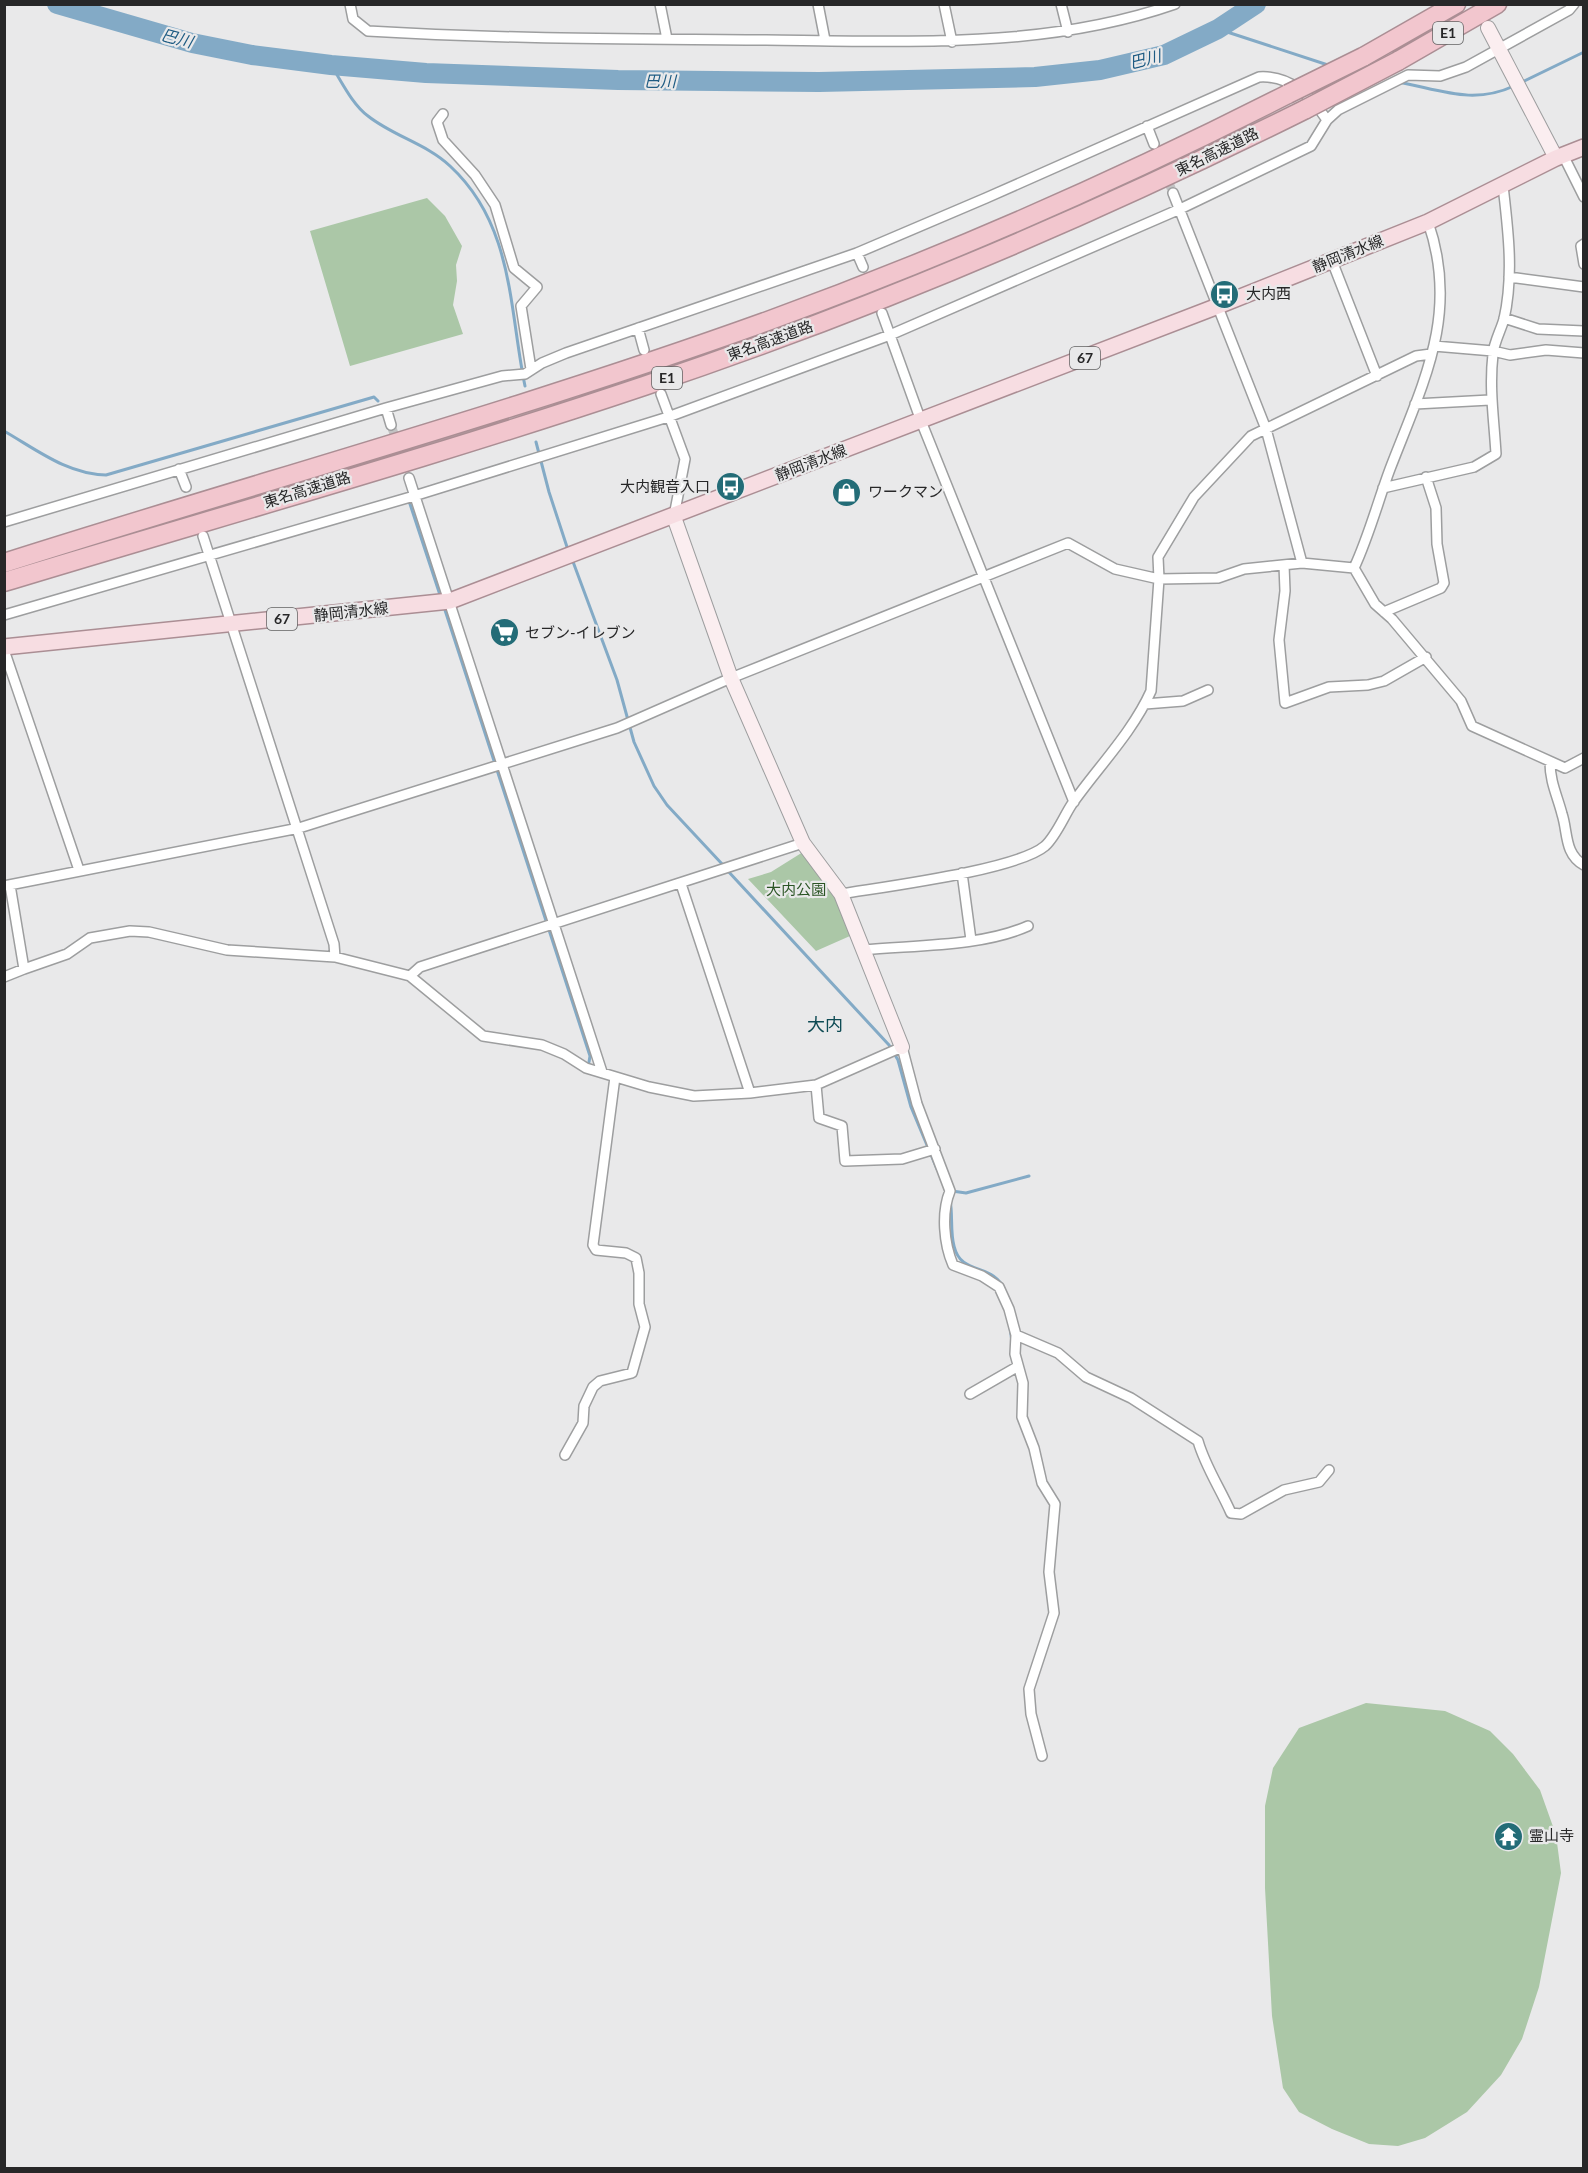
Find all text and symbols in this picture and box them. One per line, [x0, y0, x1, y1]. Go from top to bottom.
road number: E1 [1433, 22, 1463, 44]
water label: 巴川 [159, 24, 197, 51]
water label: 巴川 [1127, 45, 1165, 72]
water label: 巴川 [644, 71, 678, 90]
street label: 東名高速道路 [1172, 123, 1261, 179]
street label: 静岡清水線 [1309, 231, 1386, 275]
bus stop icon: 大内西 [1209, 278, 1241, 310]
place label: 大内西 [1246, 284, 1291, 302]
street label: 東名高速道路 [724, 316, 815, 364]
road number: 67 [1070, 347, 1100, 369]
road number: E1 [652, 367, 682, 389]
street label: 静岡清水線 [772, 440, 849, 484]
street label: 東名高速道路 [261, 467, 352, 511]
bus stop icon: 大内観音入口 [715, 471, 747, 503]
shop icon: ワークマン [831, 476, 863, 508]
place label: 大内観音入口 [620, 477, 710, 495]
place label: ワークマン [868, 482, 943, 500]
street label: 静岡清水線 [313, 598, 389, 624]
road number: 67 [267, 608, 297, 630]
supermarket icon: セブン-イレブン [488, 617, 520, 649]
place label: セブン-イレブン [525, 623, 636, 641]
park label: 大内公園 [766, 880, 826, 898]
district label: 大内 [807, 1013, 843, 1035]
temple icon: 霊山寺 [1492, 1820, 1524, 1852]
place label: 霊山寺 [1529, 1826, 1574, 1844]

